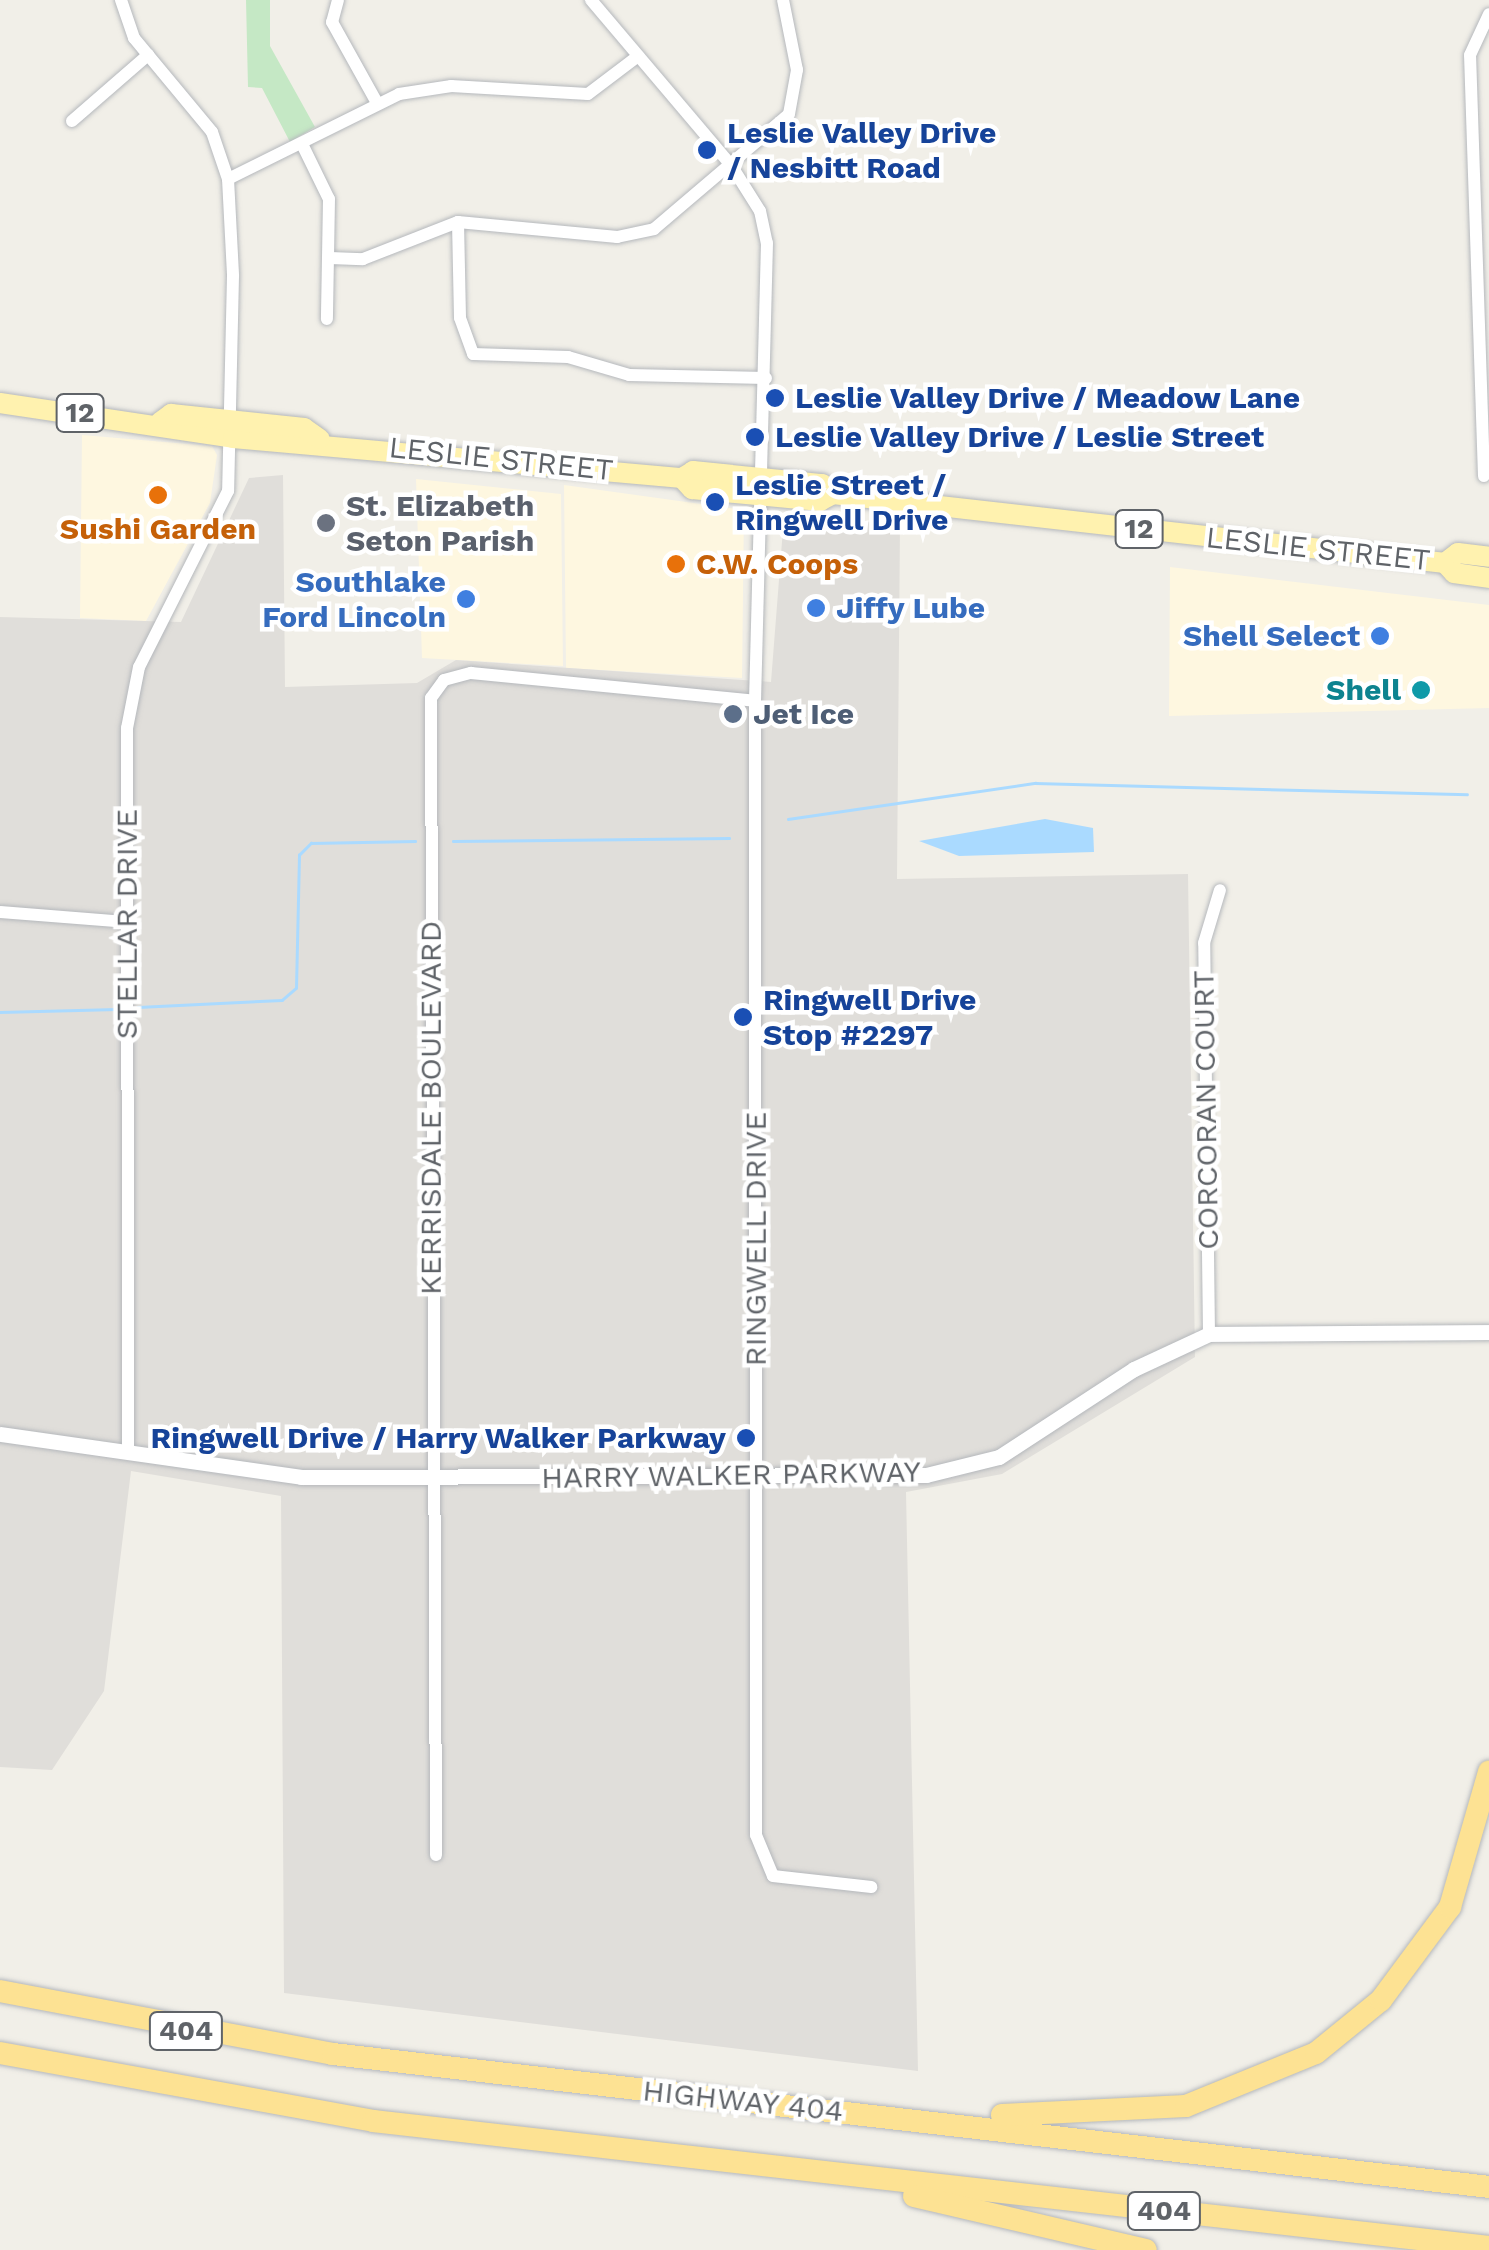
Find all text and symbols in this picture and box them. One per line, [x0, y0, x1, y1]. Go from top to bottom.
place label: Leslie Valley Drive / Nesbitt Road [727, 115, 998, 186]
marker: Leslie Valley Drive / Nesbitt Road [696, 139, 718, 161]
place label: Leslie Valley Drive / Meadow Lane [795, 380, 1302, 416]
marker: Leslie Valley Drive / Meadow Lane [764, 387, 786, 409]
road number: 12 [55, 390, 105, 436]
place label: Leslie Valley Drive / Leslie Street [775, 419, 1266, 455]
marker: Leslie Valley Drive / Leslie Street [744, 426, 766, 448]
street label: LESLIE STREET [387, 429, 615, 489]
place label: Leslie Street / Ringwell Drive [735, 467, 949, 538]
marker: Sushi Garden [147, 484, 169, 506]
place label: St. Elizabeth Seton Parish [346, 488, 534, 558]
marker: Leslie Street / Ringwell Drive [704, 491, 726, 513]
road number: 12 [1114, 506, 1164, 552]
place label: Sushi Garden [60, 511, 256, 547]
marker: St. Elizabeth Seton Parish [315, 512, 337, 534]
street label: LESLIE STREET [1204, 519, 1432, 579]
place label: C.W. Coops [696, 546, 858, 582]
marker: C.W. Coops [665, 553, 687, 575]
place label: Southlake Ford Lincoln [262, 564, 446, 634]
marker: Southlake Ford Lincoln [455, 588, 477, 610]
place label: Jiffy Lube [836, 590, 986, 626]
marker: Jiffy Lube [805, 597, 827, 619]
place label: Shell Select [1182, 618, 1360, 654]
marker: Shell Select [1369, 625, 1391, 647]
place label: Shell [1326, 672, 1401, 708]
marker: Shell [1410, 679, 1432, 701]
place label: Jet Ice [753, 696, 854, 732]
marker: Jet Ice [722, 703, 744, 725]
street label: STELLAR DRIVE [109, 809, 145, 1039]
street label: KERRISDALE BOULEVARD [413, 921, 449, 1295]
street label: CORCORAN COURT [1186, 970, 1226, 1250]
place label: Ringwell Drive Stop #2297 [763, 982, 977, 1052]
marker: Ringwell Drive Stop #2297 [732, 1006, 754, 1028]
street label: RINGWELL DRIVE [738, 1111, 774, 1367]
place label: Ringwell Drive / Harry Walker Parkway [148, 1420, 726, 1456]
marker: Ringwell Drive / Harry Walker Parkway [735, 1427, 757, 1449]
street label: HARRY WALKER PARKWAY [540, 1454, 922, 1496]
road number: 404 [148, 2008, 224, 2054]
street label: HIGHWAY 404 [640, 2072, 846, 2130]
road number: 404 [1126, 2188, 1202, 2234]

